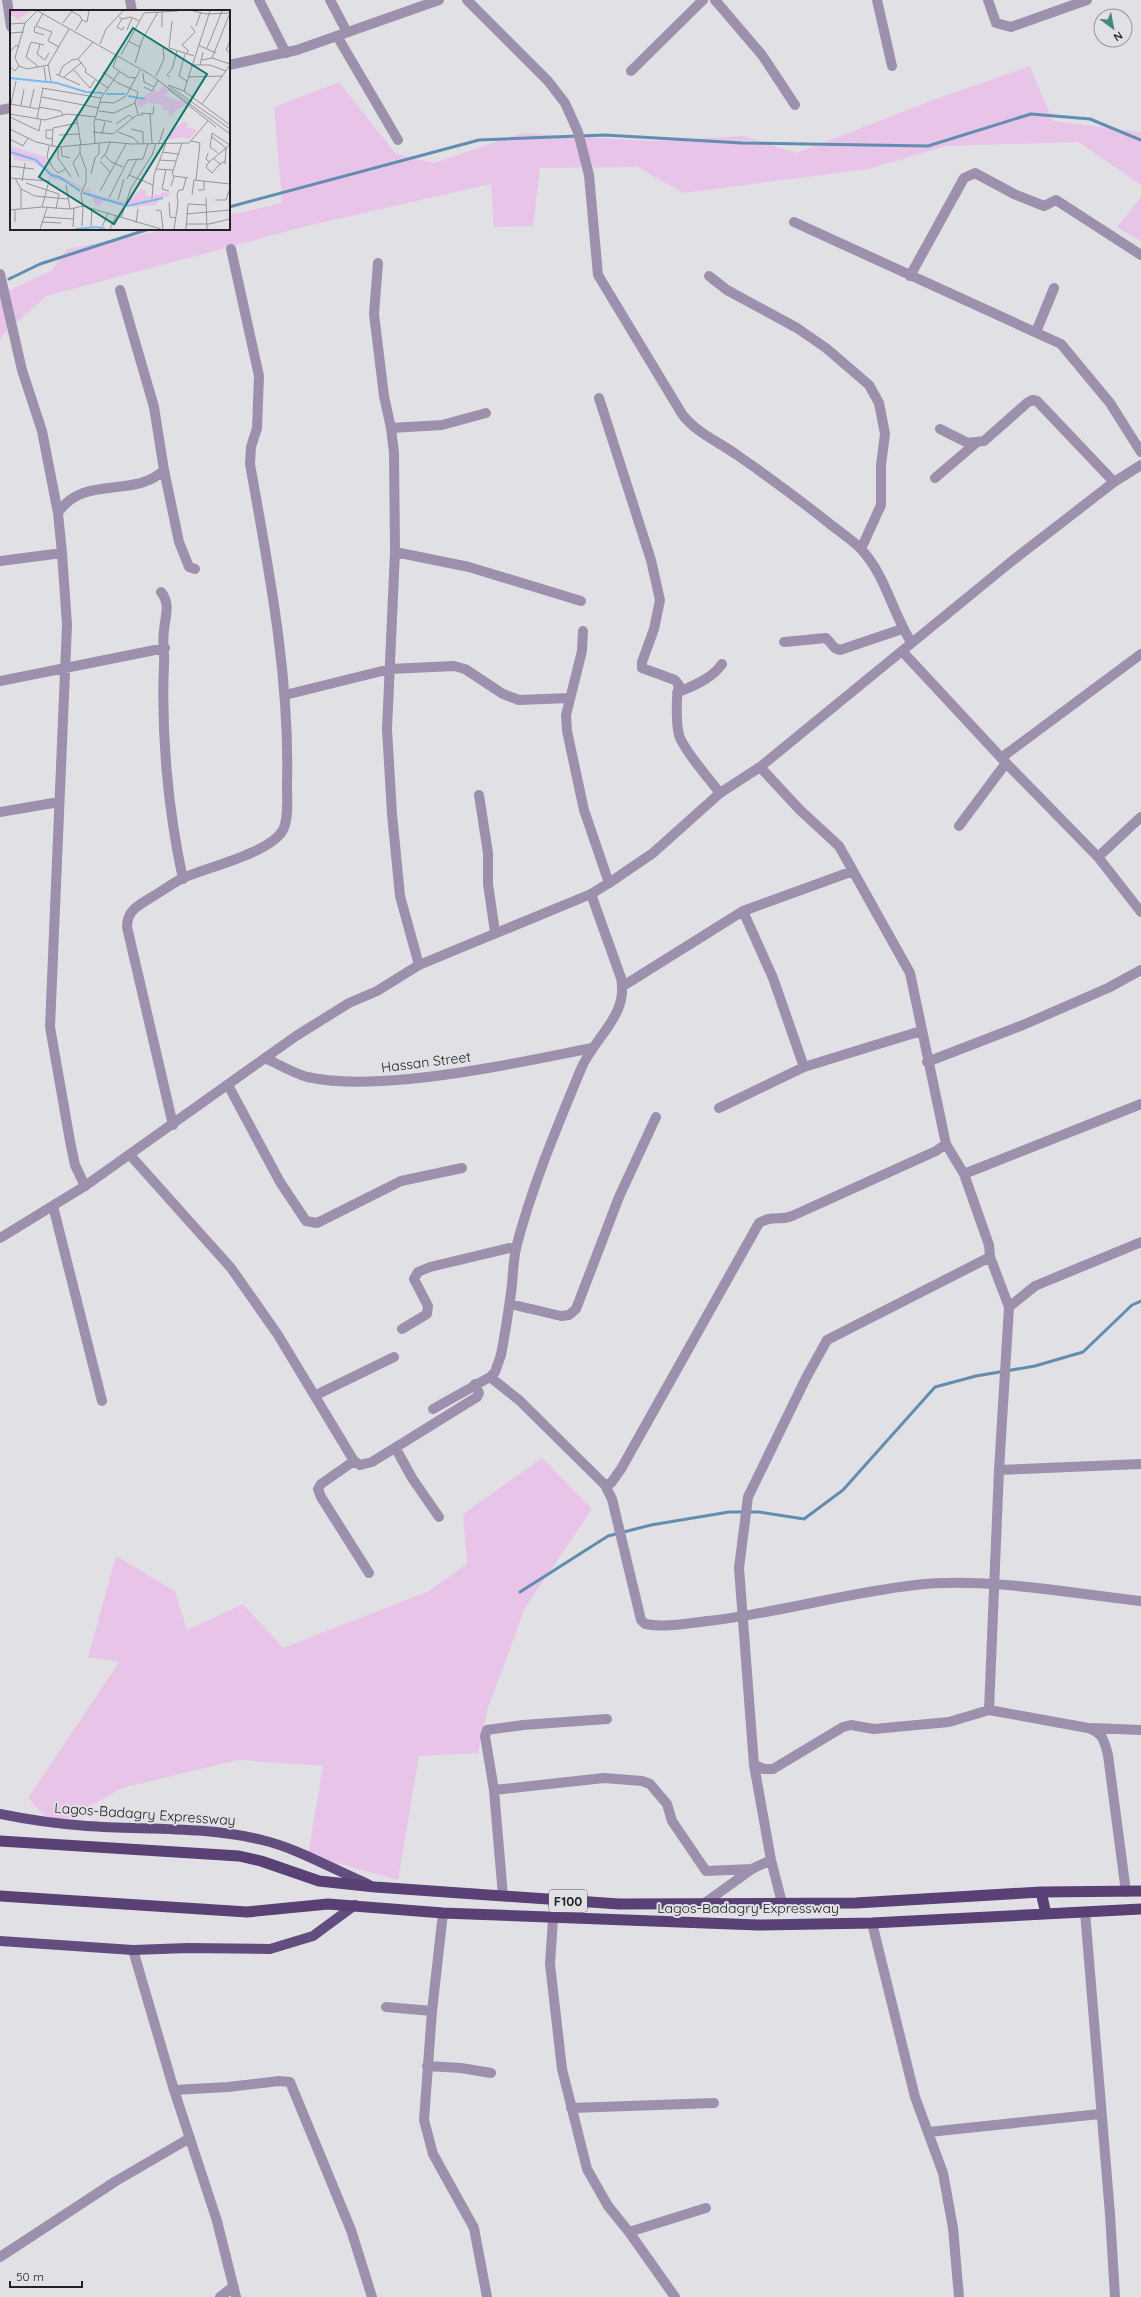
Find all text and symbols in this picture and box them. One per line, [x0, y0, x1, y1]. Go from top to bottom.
north arrow [1093, 8, 1133, 48]
inset map [10, 10, 230, 230]
text: N [1111, 28, 1125, 45]
street label: Hassan Street [380, 1048, 472, 1076]
street label: Lagos-Badagry Expressway [54, 1799, 236, 1829]
road number: F100 [549, 1890, 587, 1912]
street label: Lagos-Badagry Expressway [657, 1899, 839, 1917]
scale bar [10, 2263, 82, 2289]
text: 50 m [16, 2269, 44, 2284]

